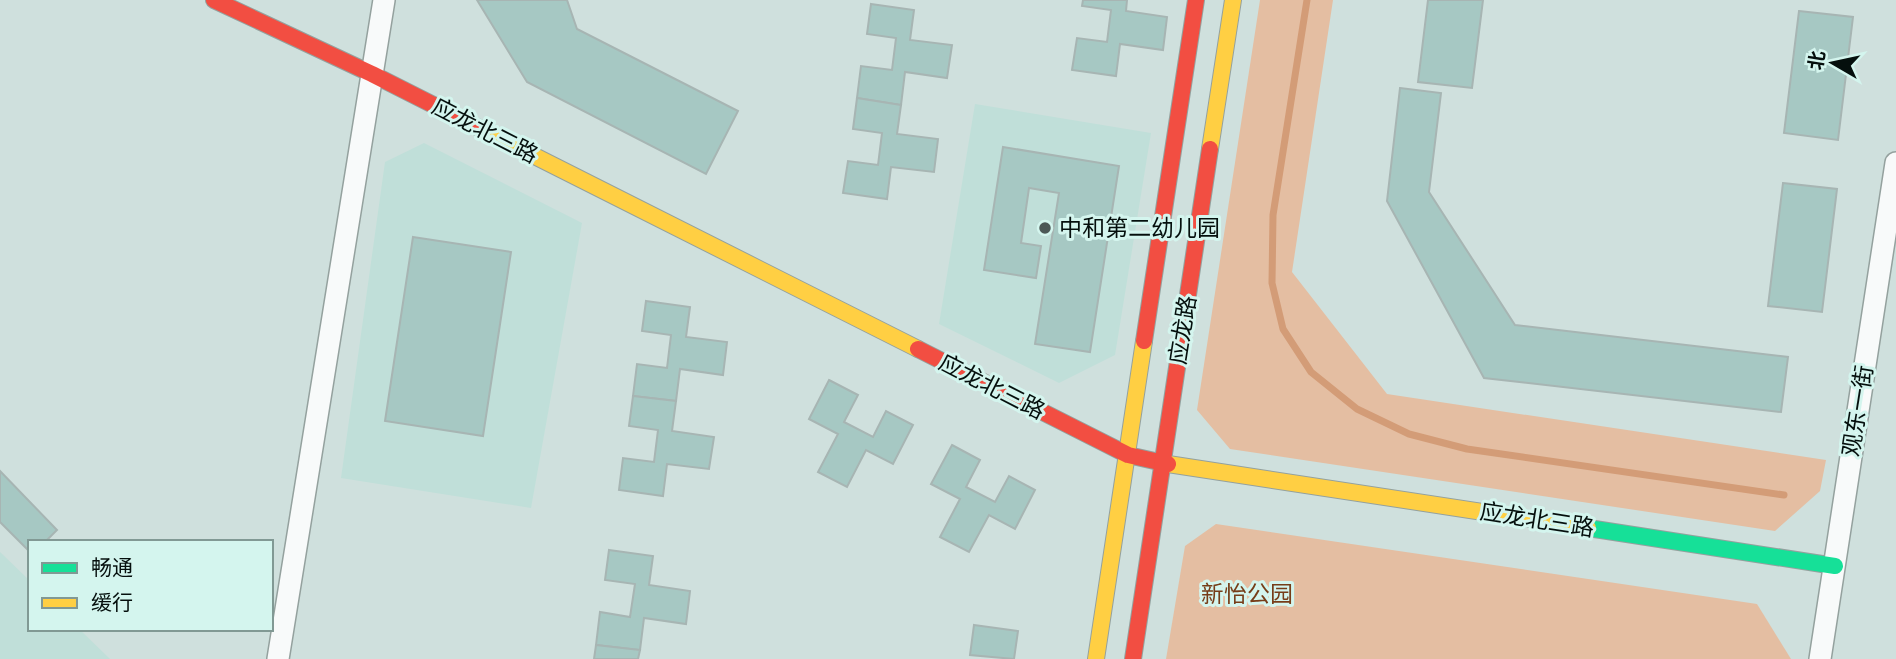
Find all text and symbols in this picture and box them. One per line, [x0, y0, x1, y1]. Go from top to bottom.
north arrow [1798, 28, 1868, 98]
text: 北 [1804, 49, 1830, 72]
street label: 应龙北三路 [428, 93, 542, 169]
place label: 中和第二幼儿园 [1059, 215, 1220, 242]
marker: 中和第二幼儿园 [1037, 220, 1053, 236]
street label: 应龙路 [1164, 294, 1202, 366]
street label: 应龙北三路 [935, 349, 1049, 425]
street label: 观东一街 [1837, 363, 1879, 459]
street label: 应龙北三路 [1478, 498, 1596, 542]
legend [28, 540, 273, 631]
text: 畅通 [91, 555, 133, 580]
park label: 新怡公园 [1201, 581, 1293, 608]
text: 缓行 [91, 590, 133, 615]

